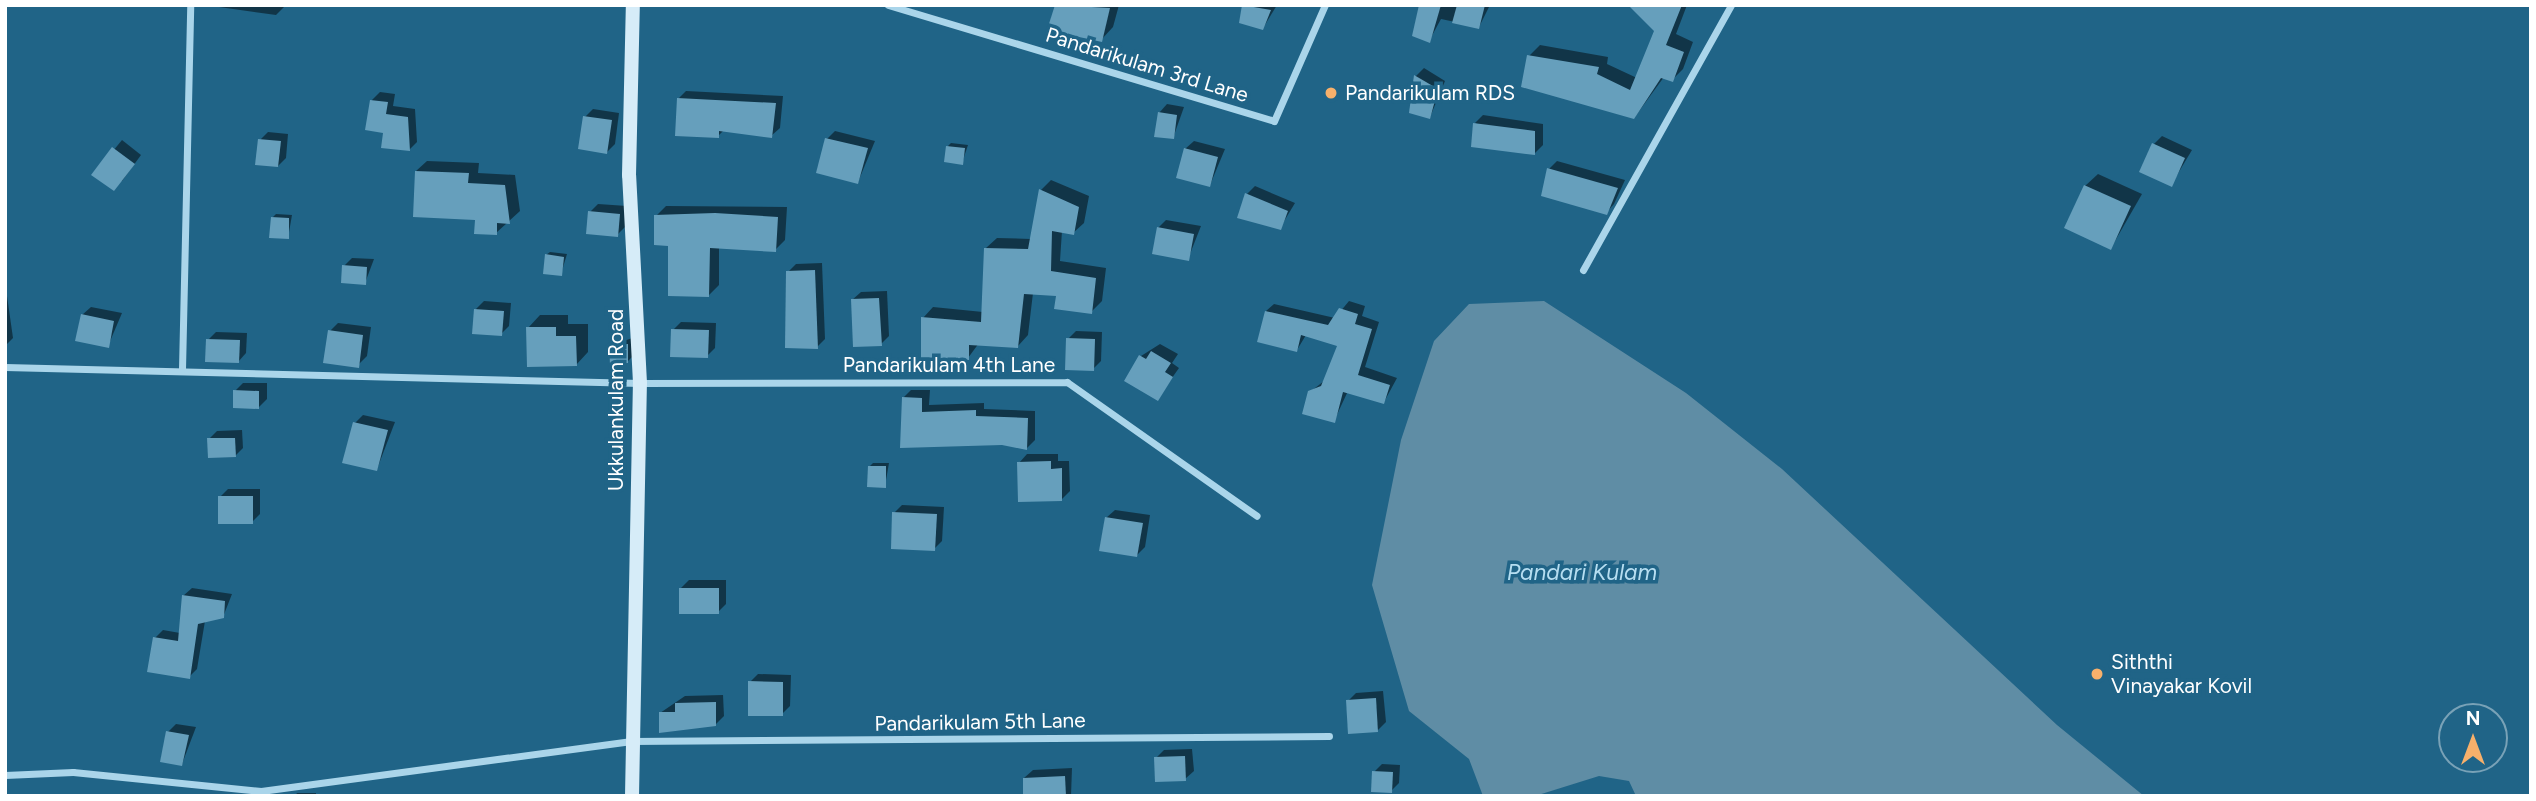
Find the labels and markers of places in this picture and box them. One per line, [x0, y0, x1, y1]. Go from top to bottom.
place label: Pandarikulam RDS [1345, 80, 1515, 106]
marker: Pandarikulam RDS [1323, 85, 1339, 101]
place label: Siththi Vinayakar Kovil [2111, 649, 2252, 699]
marker: Siththi Vinayakar Kovil [2089, 666, 2105, 682]

